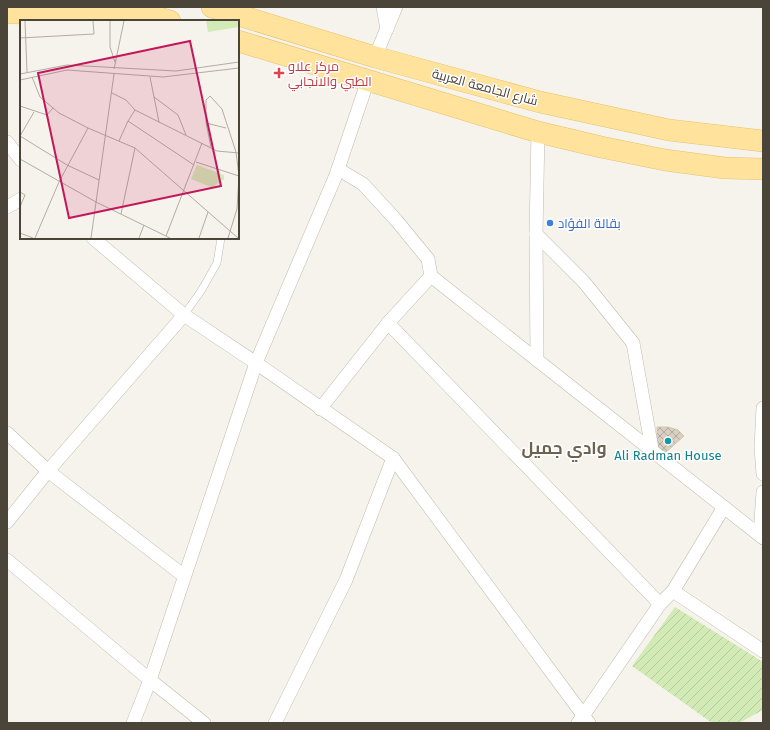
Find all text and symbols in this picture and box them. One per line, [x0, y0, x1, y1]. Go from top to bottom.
inset map [20, 20, 239, 239]
place label: مركز علاو الطبي والانجابي [288, 59, 372, 92]
street label: شارع الجامعة العربية [430, 66, 540, 109]
marker: مركز علاو الطبي والانجابي [273, 67, 285, 79]
place label: بقالة الفؤاد [558, 216, 621, 231]
marker: بقالة الفؤاد [545, 218, 555, 228]
marker: Ali Radman House [663, 436, 673, 446]
district label: وادي جميل [521, 438, 607, 462]
place label: Ali Radman House [614, 448, 722, 463]

